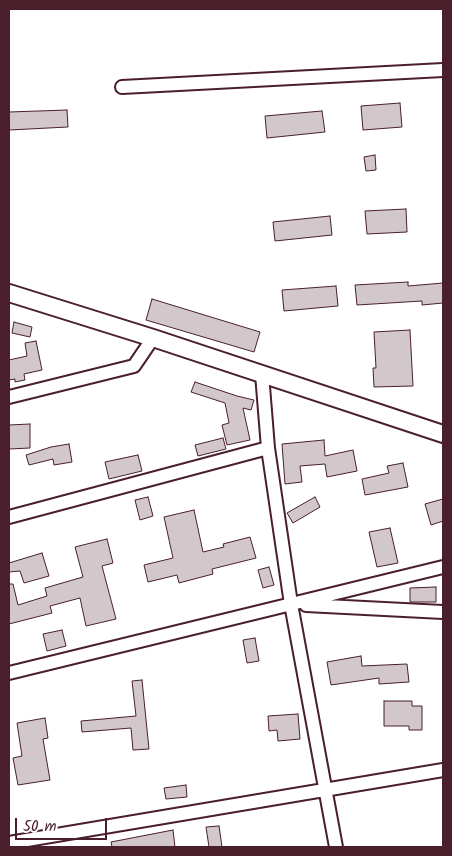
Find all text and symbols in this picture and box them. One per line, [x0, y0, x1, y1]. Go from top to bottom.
scale bar [18, 808, 110, 840]
text: 50 m [23, 815, 57, 839]

